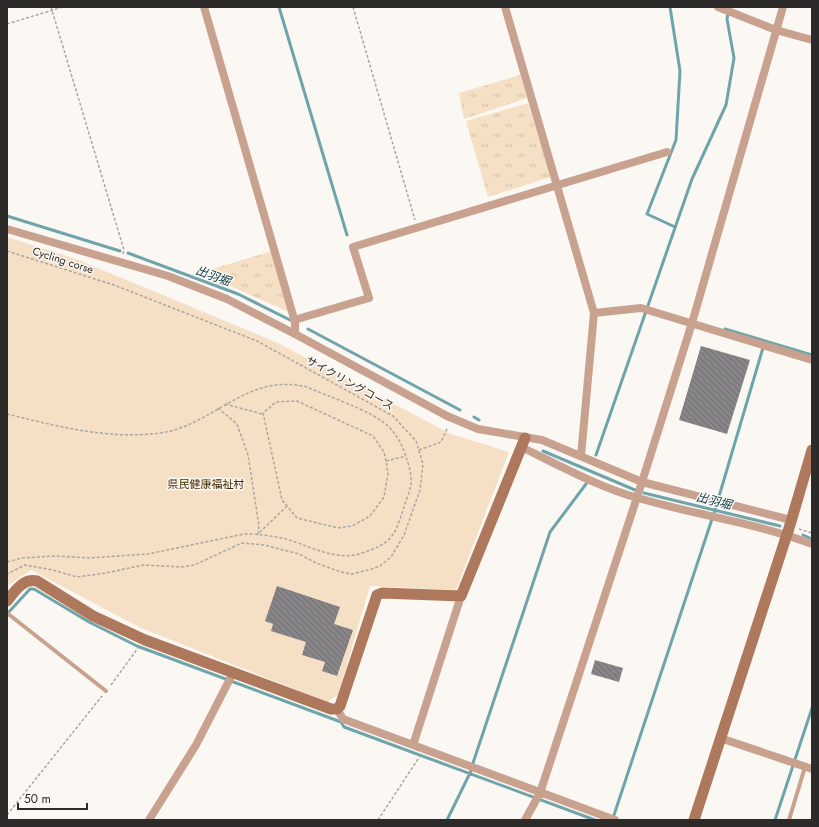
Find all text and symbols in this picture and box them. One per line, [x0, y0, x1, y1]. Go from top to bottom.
street label: Cycling corse [30, 243, 96, 277]
water label: 出羽堀 [193, 261, 235, 291]
street label: サイクリングコース [303, 352, 397, 414]
park label: 県民健康福祉村 [168, 476, 245, 492]
water label: 出羽堀 [694, 488, 736, 515]
scale bar [18, 785, 87, 811]
text: 50 m [24, 790, 51, 808]

